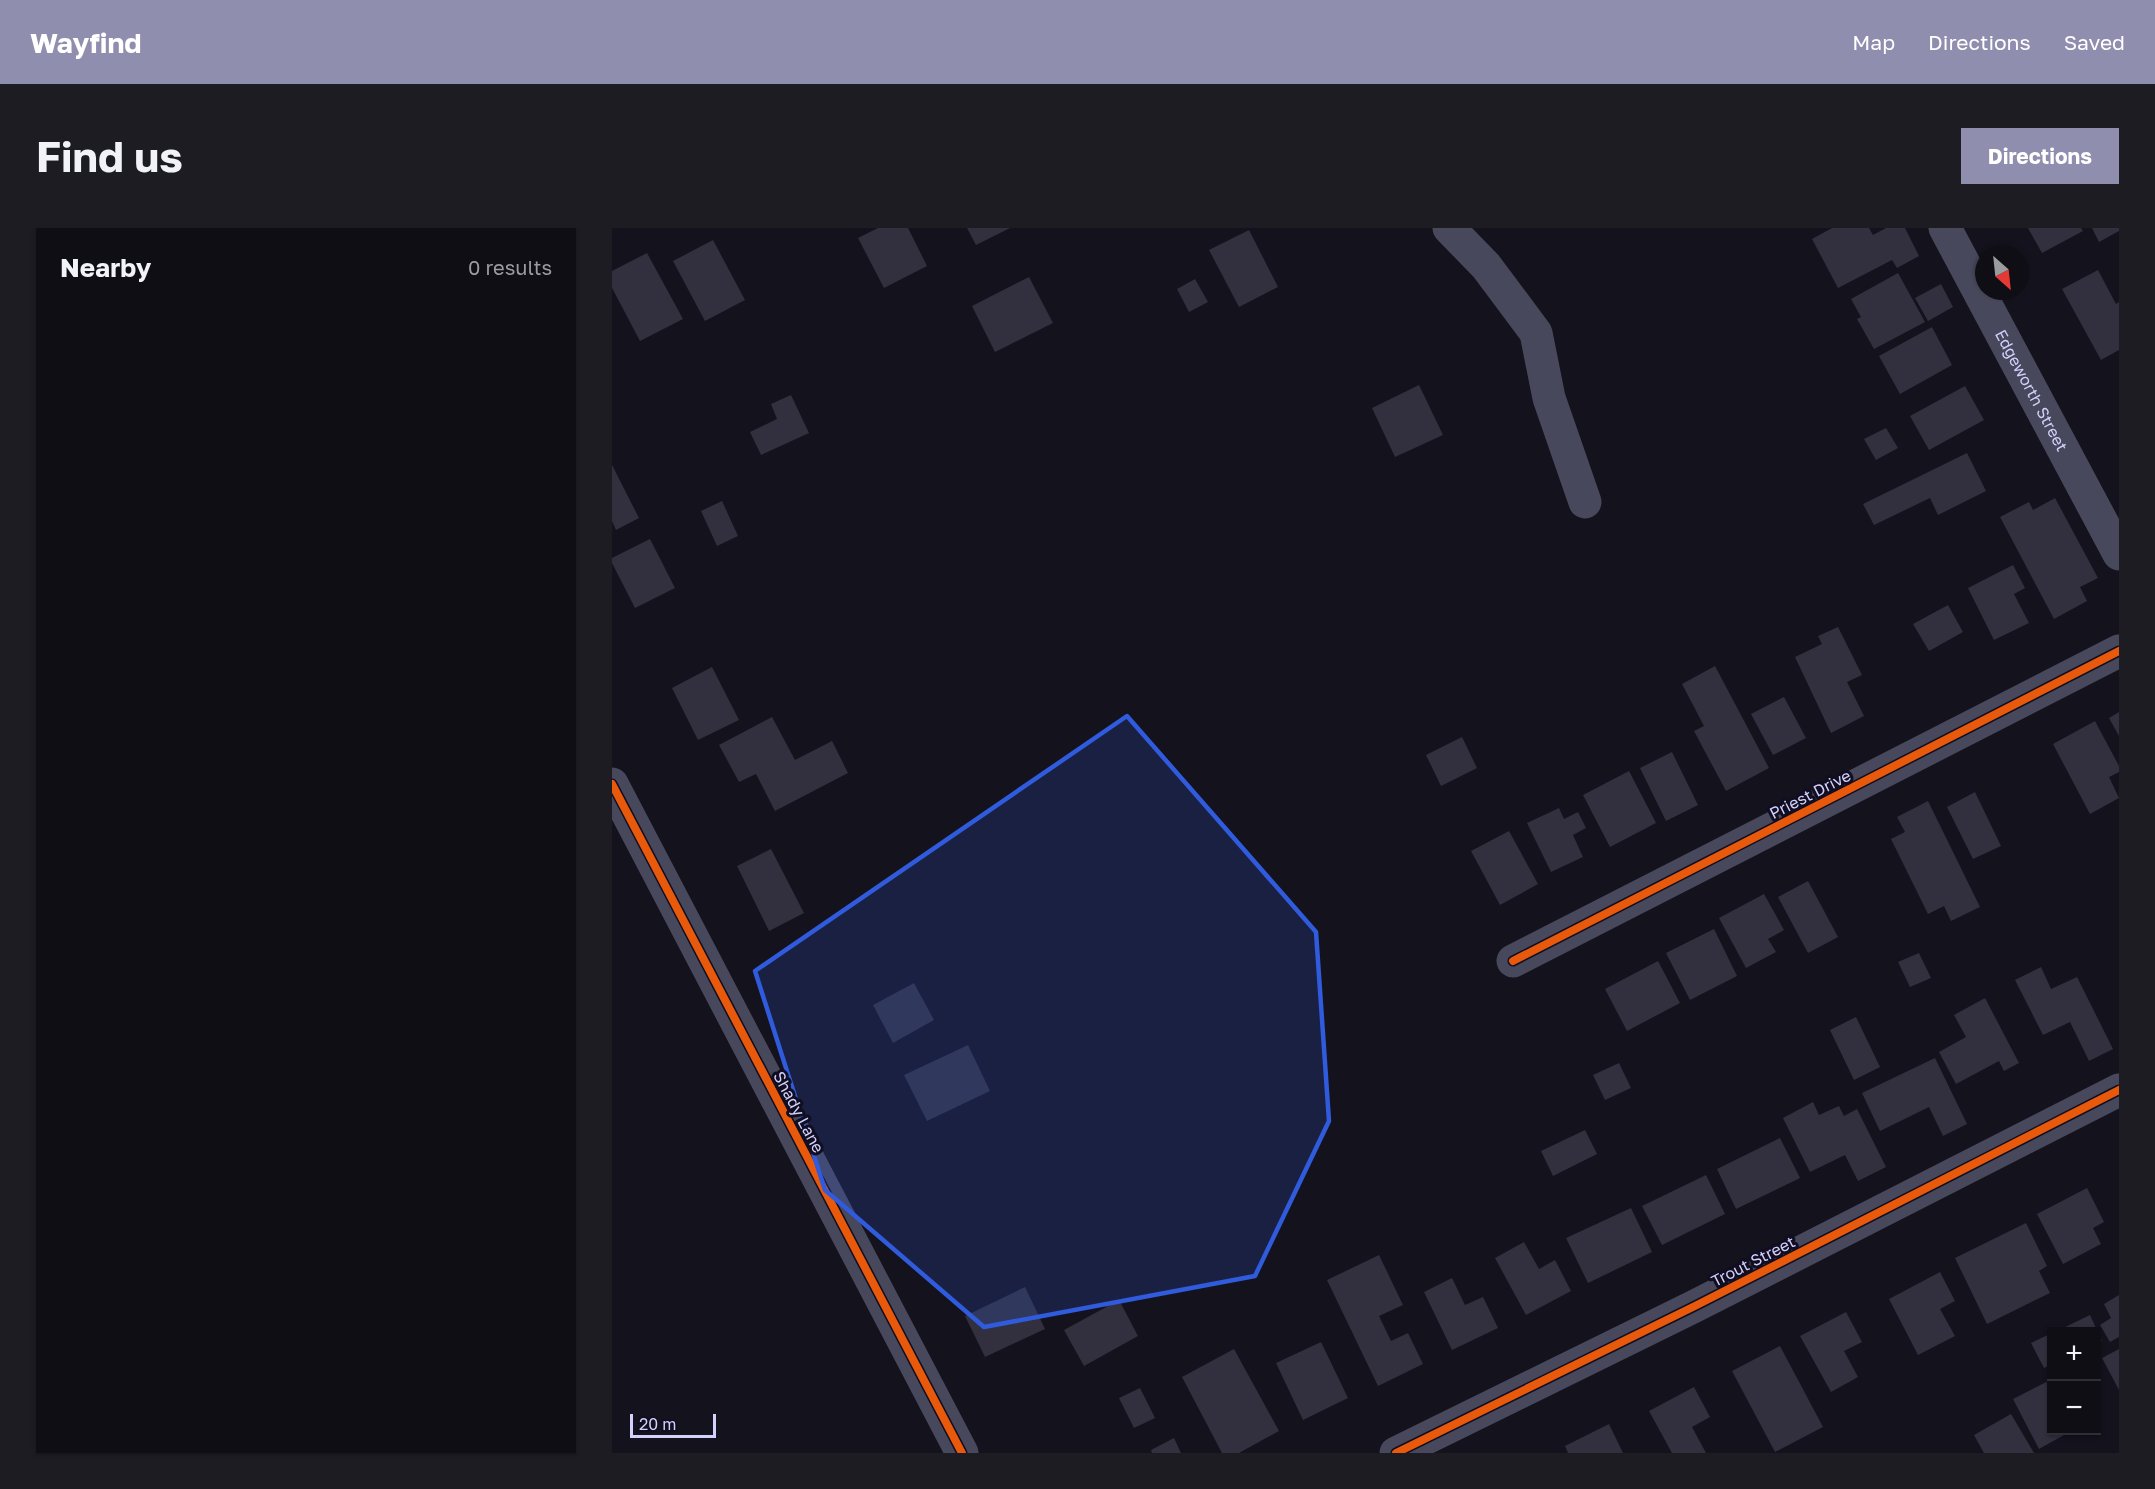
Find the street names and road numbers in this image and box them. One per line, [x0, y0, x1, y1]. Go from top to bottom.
street label: Edgeworth Street [1991, 326, 2072, 455]
street label: Priest Drive [1766, 765, 1854, 823]
street label: Shady Lane [769, 1068, 829, 1156]
street label: Trout Street [1708, 1231, 1798, 1291]

